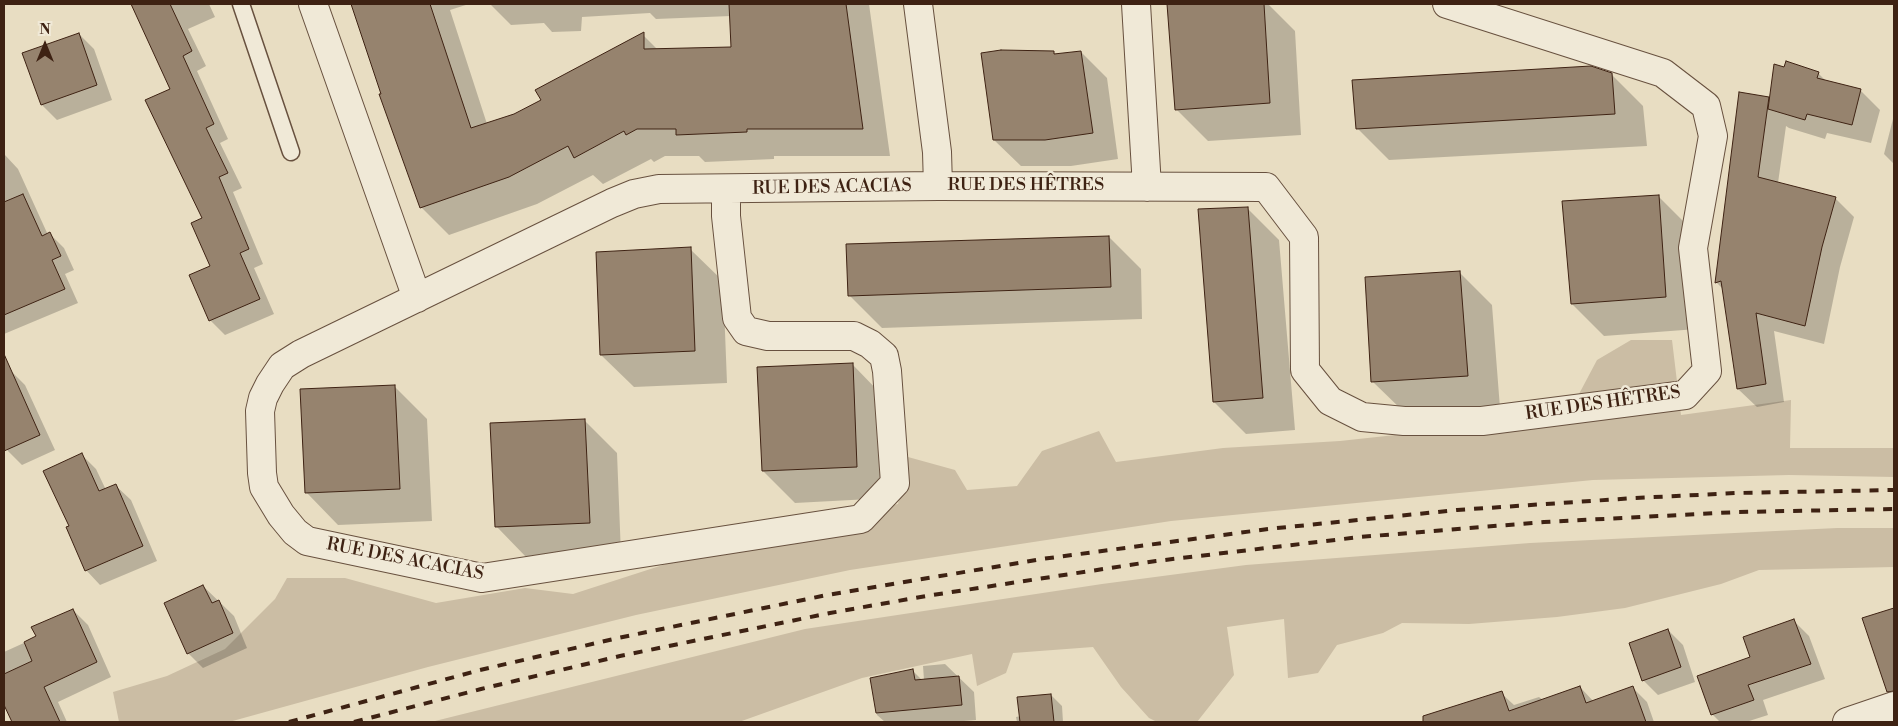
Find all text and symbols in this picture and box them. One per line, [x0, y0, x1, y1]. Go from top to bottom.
north arrow [20, 20, 70, 70]
text: N [39, 21, 51, 39]
street label: RUE DES HÊTRES [948, 175, 1104, 197]
street label: RUE DES ACACIAS [752, 176, 912, 200]
street label: RUE DES HÊTRES [1524, 382, 1682, 426]
street label: RUE DES ACACIAS [325, 534, 485, 586]

